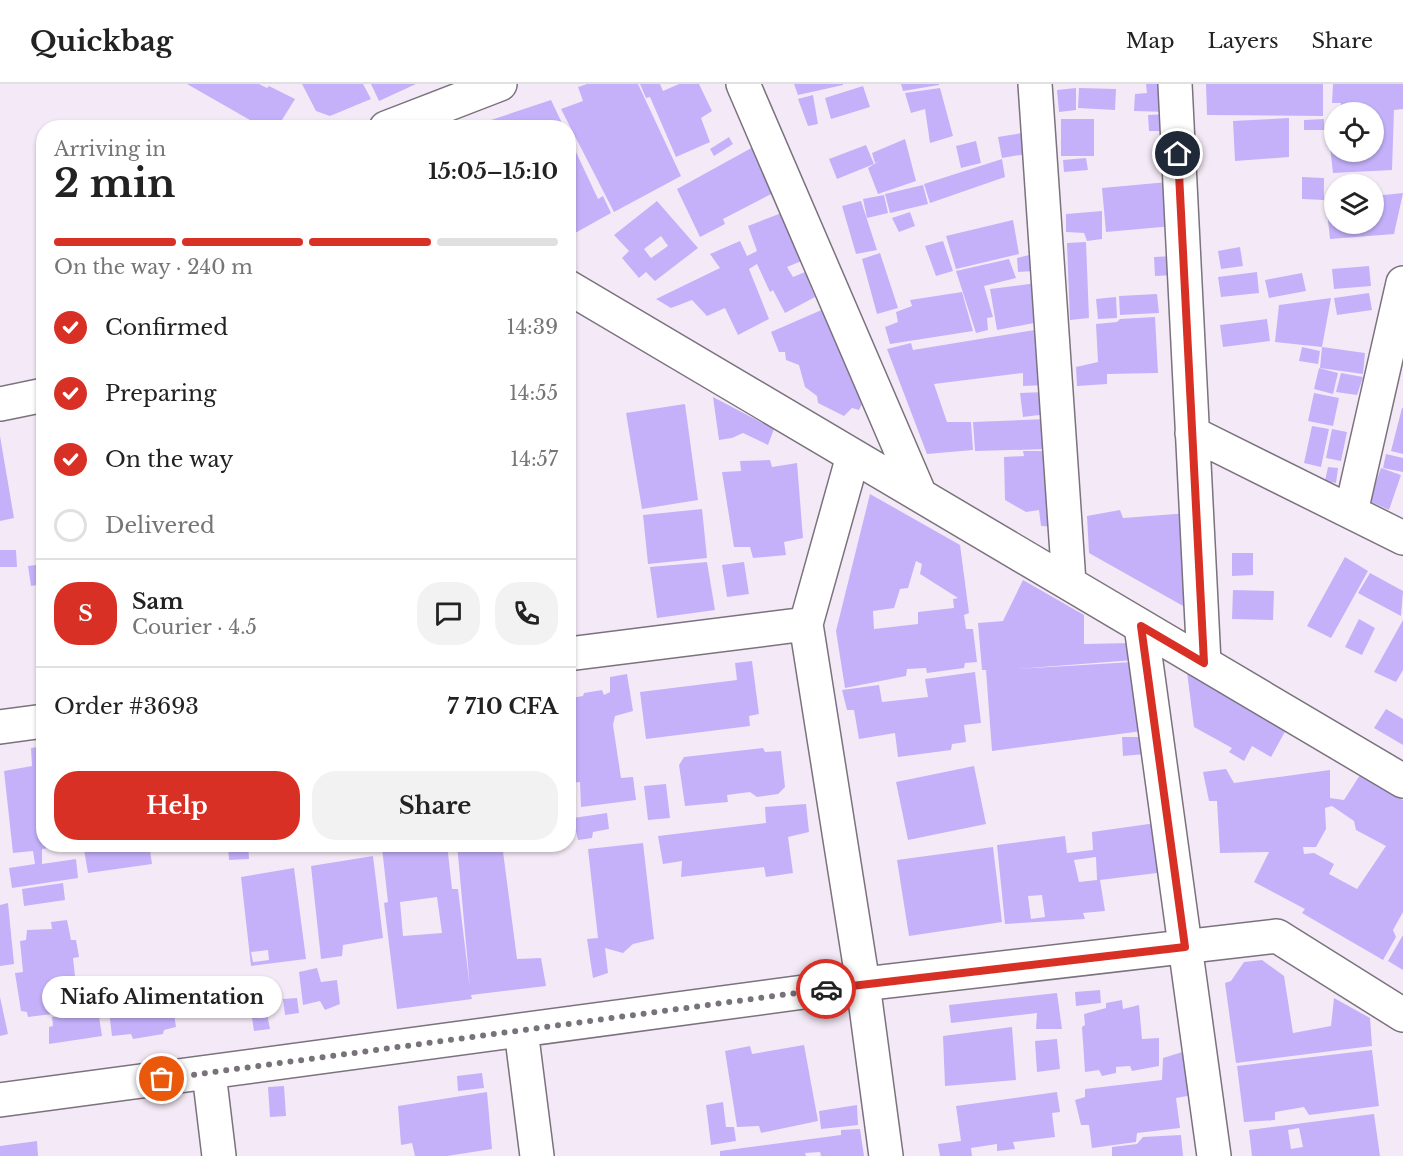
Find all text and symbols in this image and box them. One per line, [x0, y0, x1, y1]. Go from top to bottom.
text: Quickbag [30, 24, 173, 59]
text: Map [1126, 28, 1175, 54]
text: Layers [1208, 28, 1279, 54]
text: Share [1312, 28, 1373, 54]
map controls [1324, 102, 1384, 234]
button: locate [1324, 102, 1384, 162]
pin [1152, 128, 1203, 179]
text: Arriving in [54, 137, 166, 161]
icon: home [1161, 137, 1194, 170]
text: 15:05–15:10 [428, 158, 558, 185]
text: 2 min [54, 159, 175, 208]
button: layers [1324, 174, 1384, 234]
text: On the way · 240 m [54, 255, 253, 279]
icon: check [54, 311, 87, 344]
text: Confirmed [105, 314, 228, 341]
text: 14:39 [507, 315, 558, 339]
icon: check [54, 377, 87, 410]
text: Preparing [105, 380, 216, 407]
text: 14:55 [509, 381, 558, 405]
icon: check [54, 443, 87, 476]
text: On the way [105, 446, 233, 473]
text: 14:57 [510, 447, 558, 471]
text: Delivered [105, 512, 215, 539]
button: chat [417, 582, 480, 645]
button: phone [495, 582, 558, 645]
text: Sam [132, 588, 184, 615]
text: S [78, 600, 93, 627]
text: Courier · 4.5 [132, 615, 257, 639]
text: Order #3693 [54, 693, 199, 720]
text: 7 710 CFA [447, 693, 558, 720]
button: Help [54, 771, 300, 840]
button: Share [312, 771, 558, 840]
courier [796, 959, 856, 1019]
icon: car [810, 973, 843, 1006]
callout: Niafo Alimentation [42, 977, 282, 1019]
text: Niafo Alimentation [60, 985, 264, 1009]
pin [136, 1053, 187, 1104]
icon: bag [145, 1062, 178, 1095]

